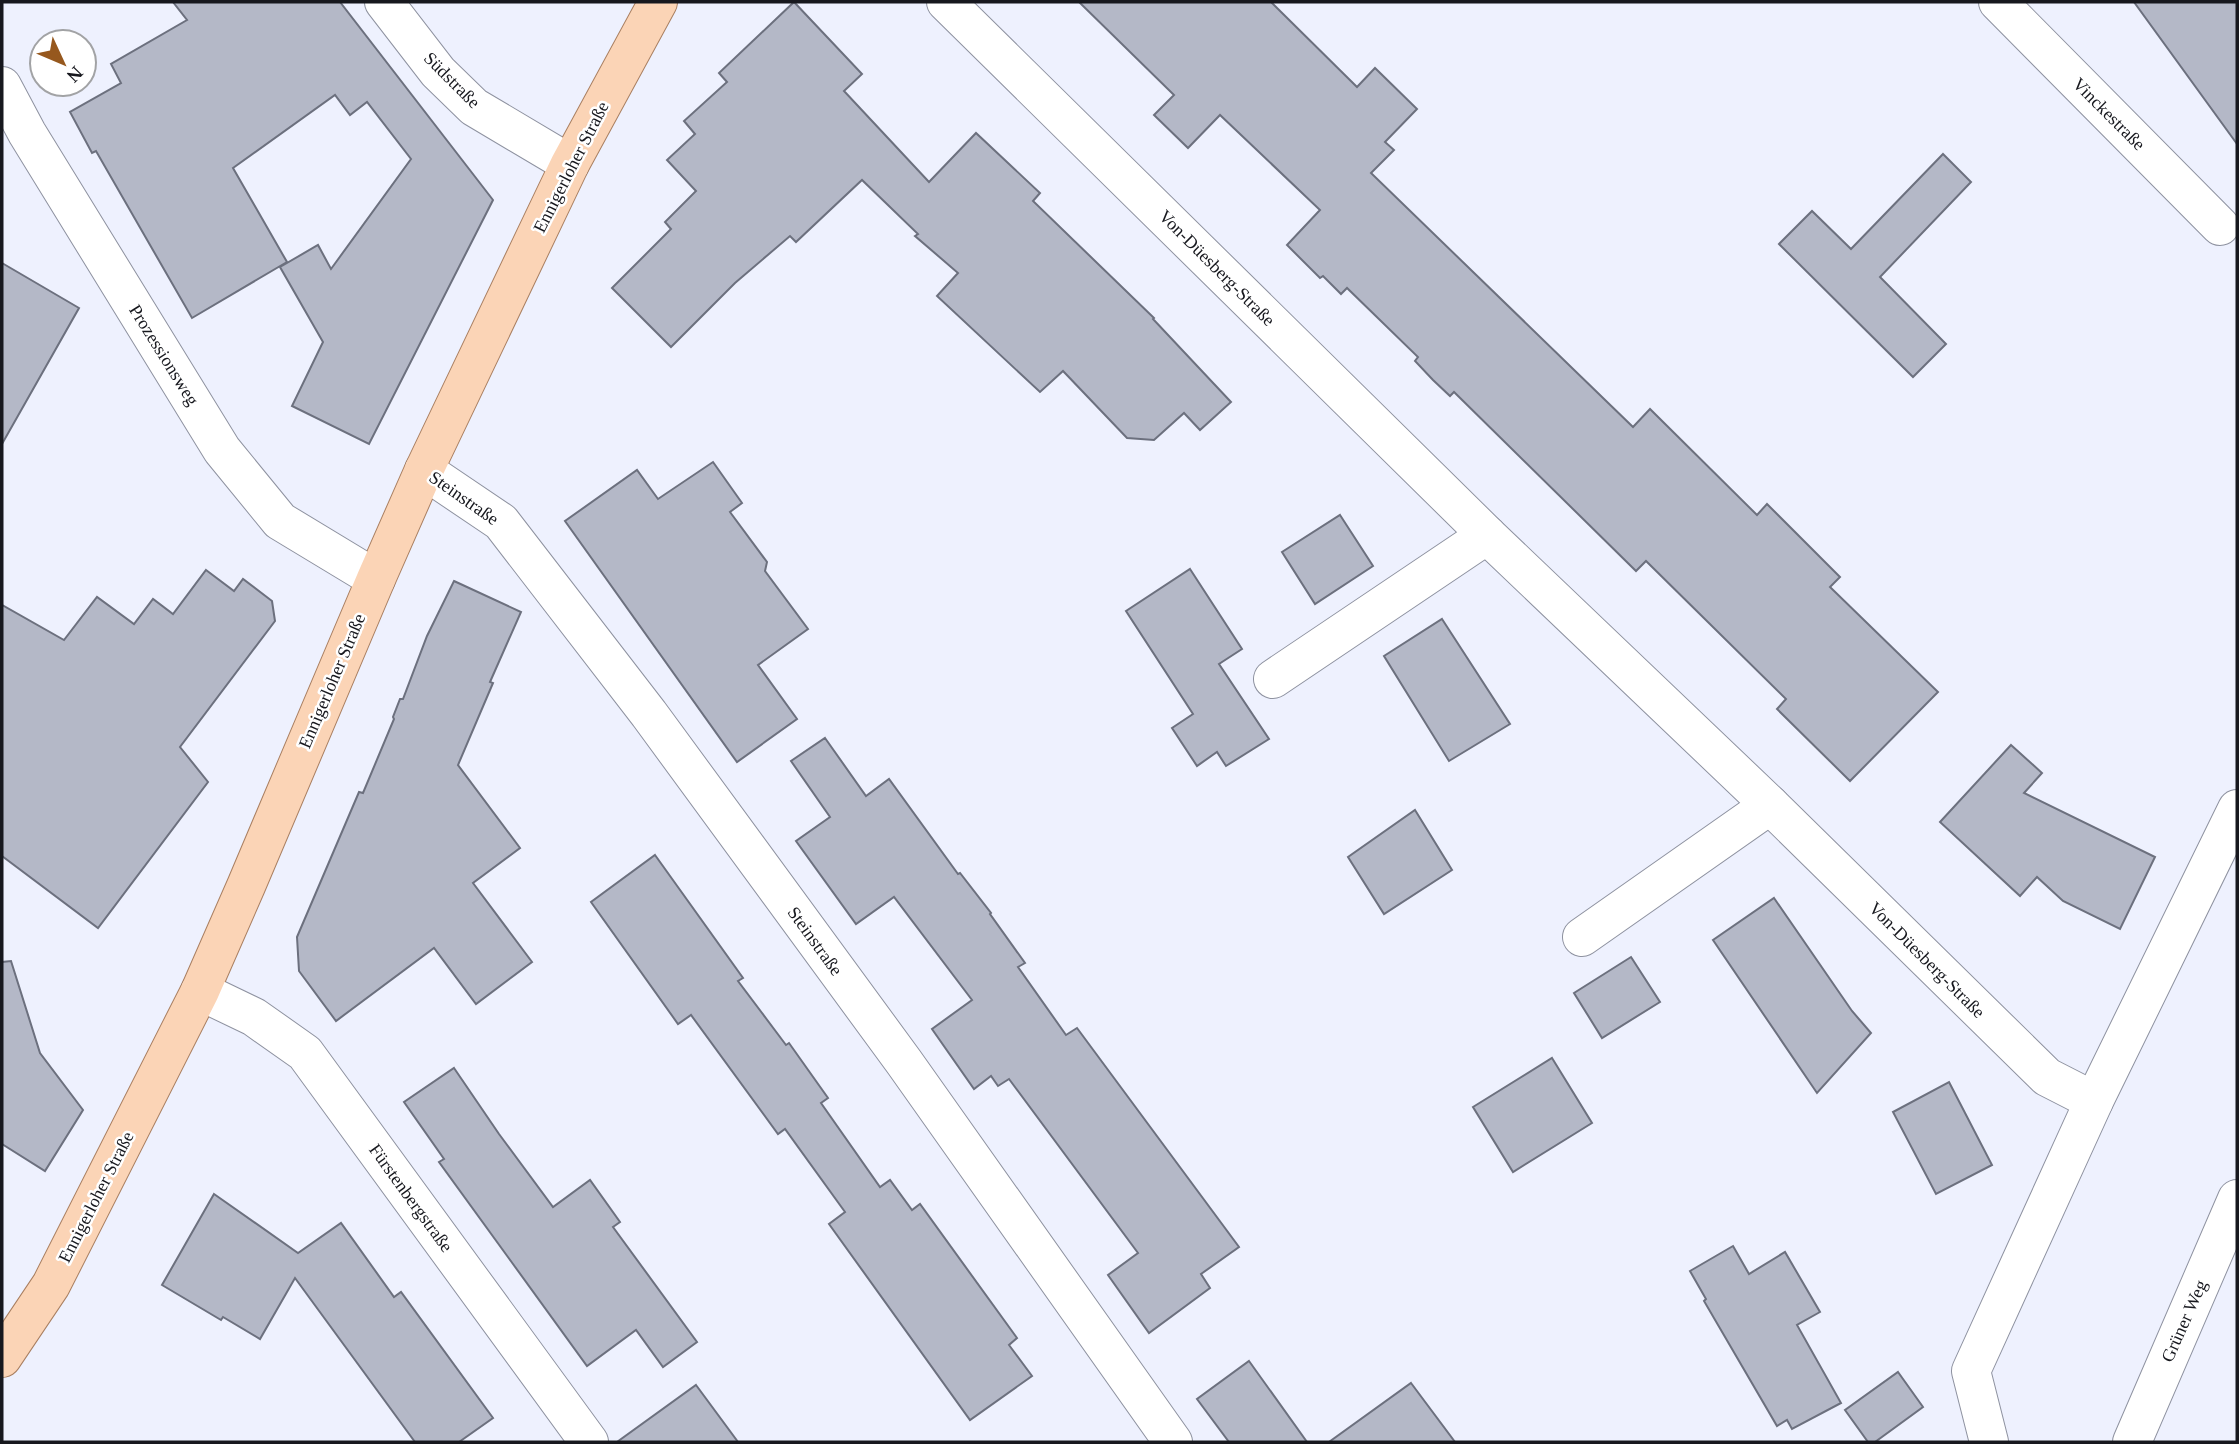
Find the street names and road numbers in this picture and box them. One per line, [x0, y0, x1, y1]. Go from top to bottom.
street label: Südstraße [420, 48, 484, 112]
street label: Vinckestraße [2069, 74, 2149, 154]
street label: Ennigerloher Straße [529, 98, 613, 236]
street label: Von-Düesberg-Straße [1155, 206, 1279, 330]
street label: Prozessionsweg [125, 301, 203, 409]
street label: Steinstraße [426, 467, 503, 529]
street label: Ennigerloher Straße [295, 611, 369, 751]
street label: Von-Düesberg-Straße [1865, 898, 1989, 1022]
street label: Steinstraße [783, 903, 847, 979]
street label: Ennigerloher Straße [54, 1128, 138, 1266]
street label: Fürstenbergstraße [365, 1140, 457, 1256]
street label: Grüner Weg [2157, 1277, 2211, 1365]

